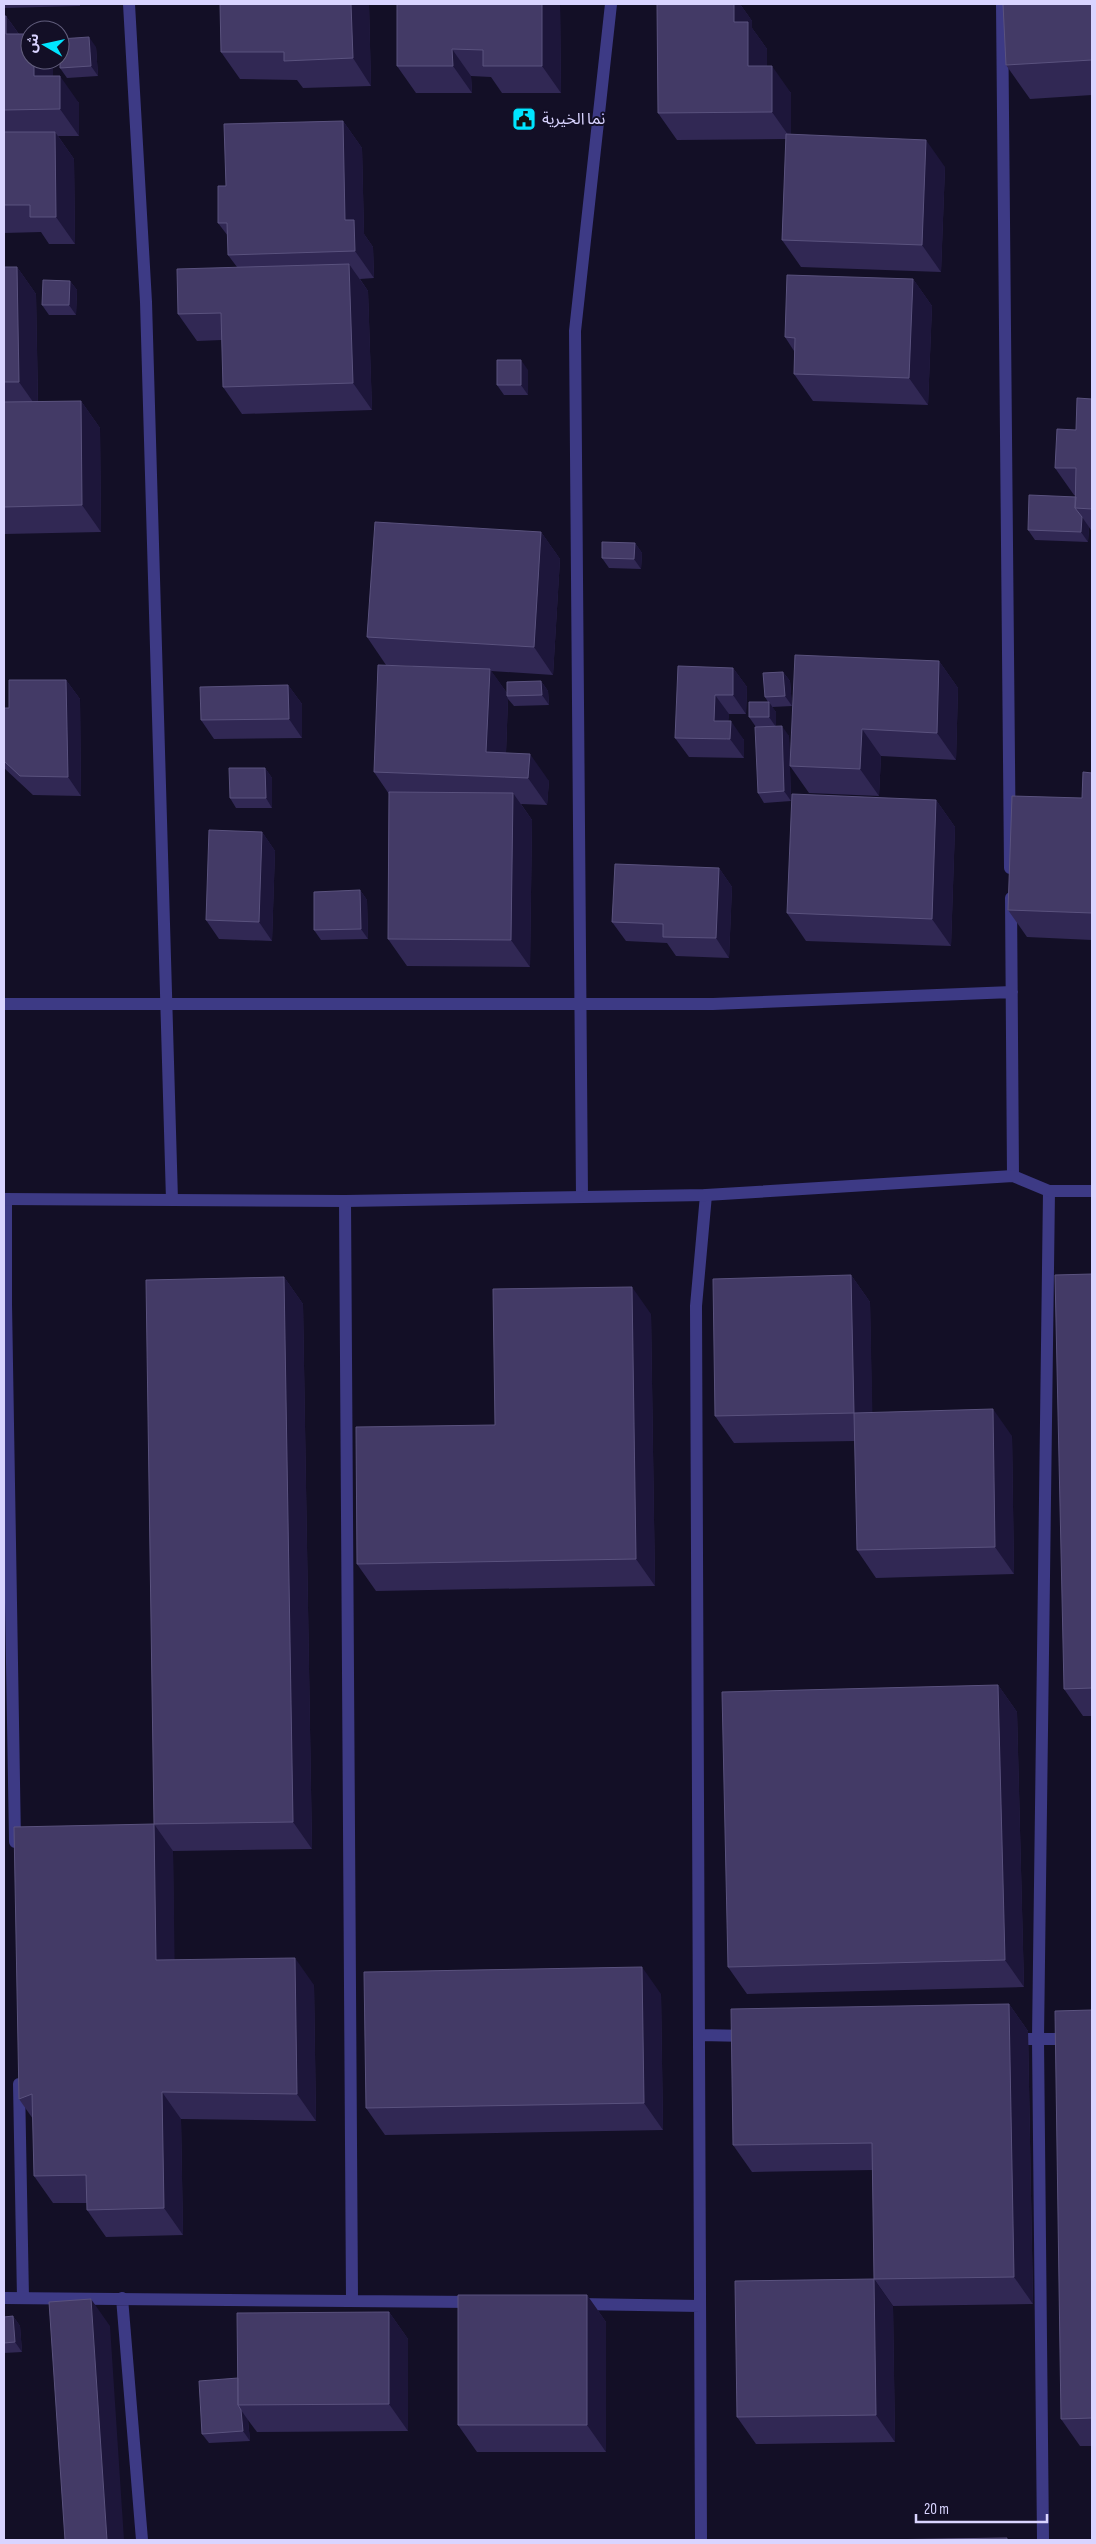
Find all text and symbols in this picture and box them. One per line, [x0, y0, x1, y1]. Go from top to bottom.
north arrow [20, 20, 70, 70]
text: ش [23, 32, 43, 54]
public building icon: نما الخيرية [511, 106, 537, 132]
place label: نما الخيرية [542, 110, 605, 129]
scale bar [916, 2492, 1047, 2524]
text: 20 m [924, 2500, 949, 2519]

